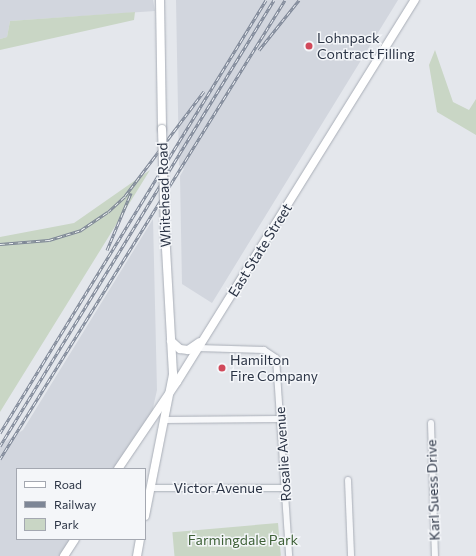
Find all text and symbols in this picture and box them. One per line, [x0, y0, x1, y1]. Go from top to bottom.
place label: Lohnpack Contract Filling [317, 30, 415, 62]
marker: Lohnpack Contract Filling [304, 41, 314, 51]
street label: Whitehead Road [154, 142, 174, 248]
street label: East State Street [225, 200, 295, 300]
place label: Hamilton Fire Company [230, 352, 318, 384]
marker: Hamilton Fire Company [217, 363, 227, 373]
street label: Rosalie Avenue [271, 406, 295, 502]
street label: Karl Suess Drive [423, 439, 443, 541]
legend [16, 468, 146, 540]
text: Road [54, 477, 82, 491]
street label: Victor Avenue [173, 480, 263, 496]
text: Railway [54, 497, 96, 511]
text: Park [54, 517, 79, 531]
park label: Farmingdale Park [188, 532, 298, 548]

